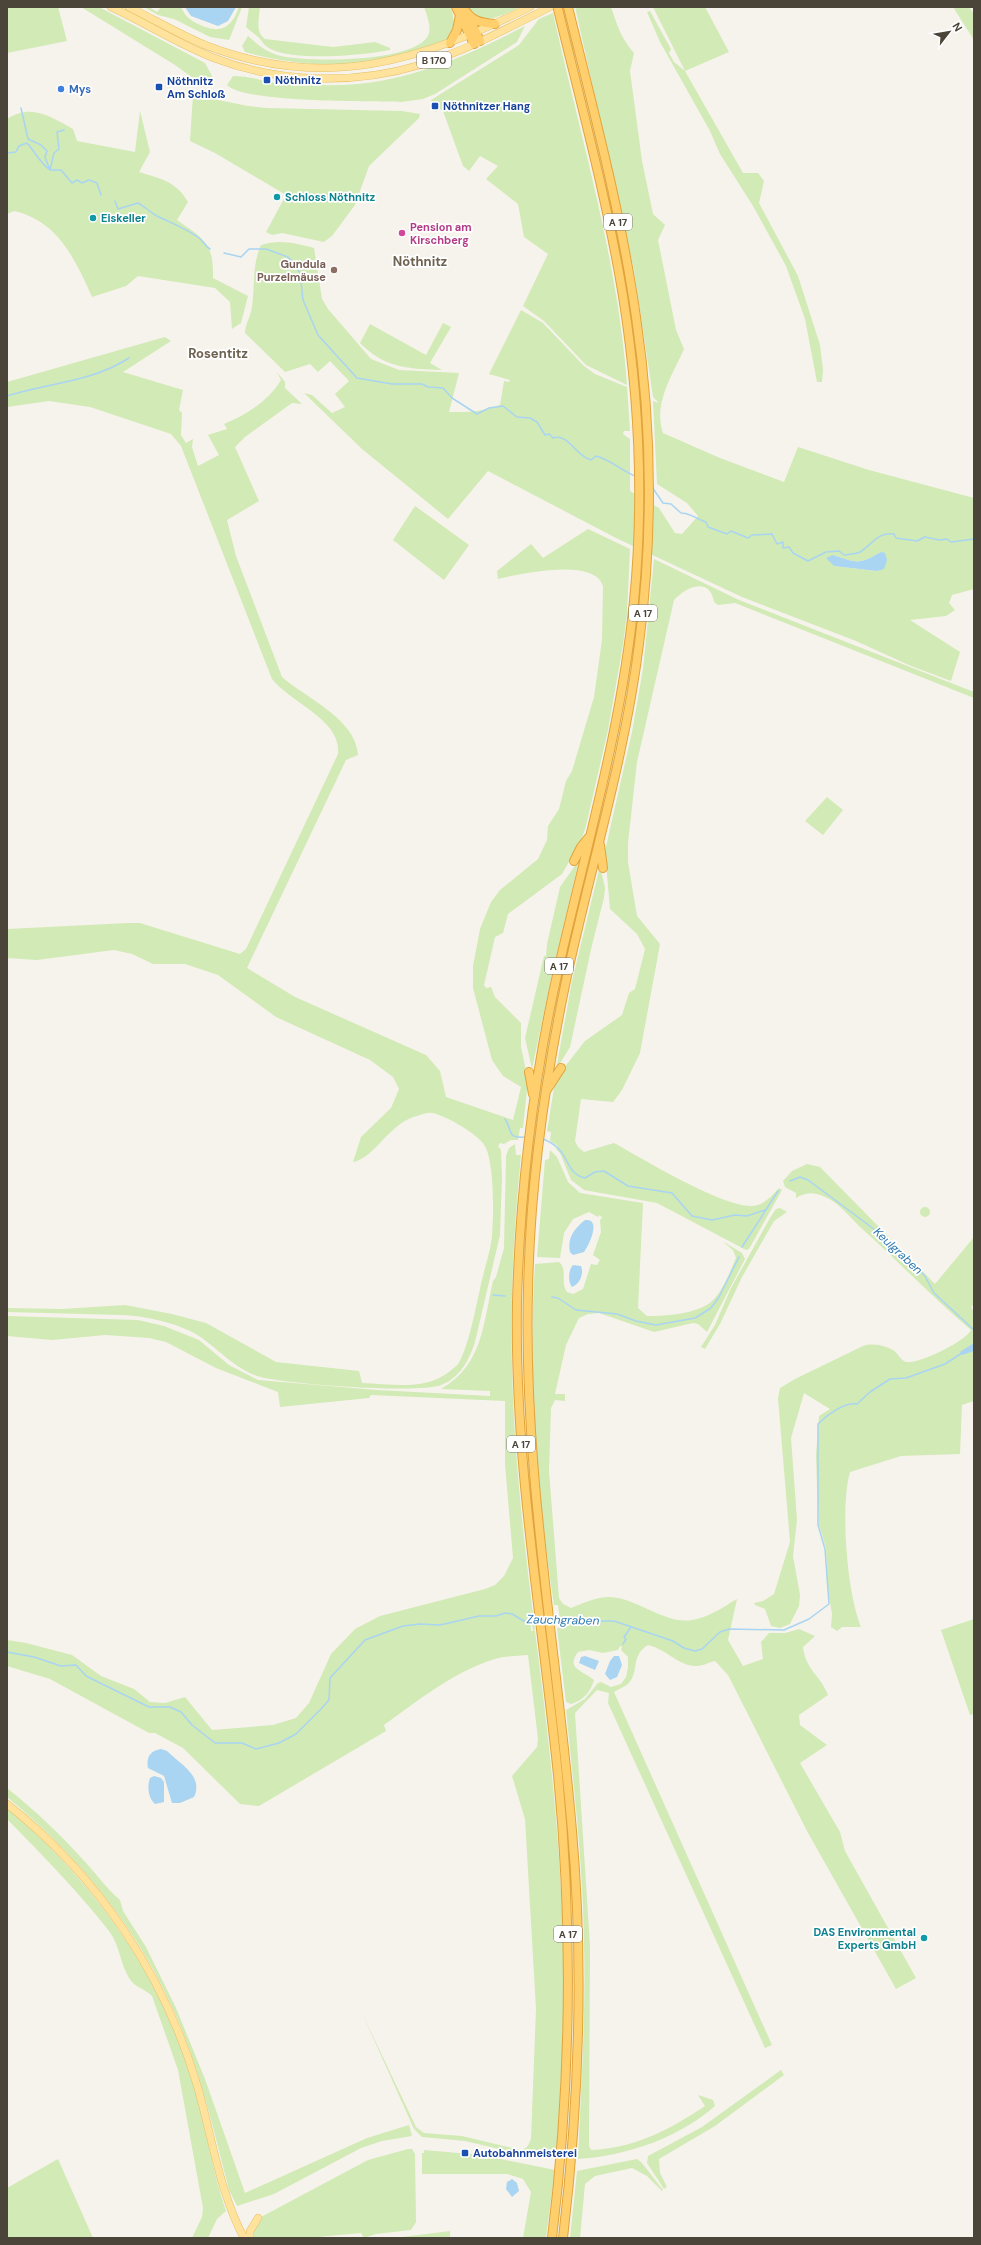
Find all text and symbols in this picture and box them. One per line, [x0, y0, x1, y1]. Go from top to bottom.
north arrow [929, 12, 969, 52]
text: N [950, 20, 966, 34]
road number: B 170 [417, 52, 451, 68]
place label: Nöthnitz [275, 73, 321, 87]
place label: Nöthnitz Am Schloß [167, 74, 226, 101]
marker: Nöthnitz [262, 75, 272, 85]
place label: Mys [69, 82, 91, 96]
marker: Nöthnitz Am Schloß [154, 82, 164, 92]
marker: Mys [56, 84, 66, 94]
place label: Nöthnitzer Hang [443, 99, 531, 113]
marker: Nöthnitzer Hang [430, 101, 440, 111]
place label: Schloss Nöthnitz [285, 190, 375, 204]
marker: Schloss Nöthnitz [272, 192, 282, 202]
place label: Eiskeller [101, 211, 146, 225]
marker: Eiskeller [88, 213, 98, 223]
road number: A 17 [604, 214, 632, 230]
place label: Pension am Kirschberg [410, 220, 472, 247]
marker: Pension am Kirschberg [397, 228, 407, 238]
district label: Nöthnitz [393, 253, 447, 270]
place label: Gundula Purzelmäuse [257, 257, 326, 284]
marker: Gundula Purzelmäuse [329, 265, 339, 275]
district label: Rosentitz [188, 345, 248, 362]
road number: A 17 [629, 605, 657, 621]
road number: A 17 [545, 958, 573, 974]
water label: Keulgraben [870, 1224, 926, 1278]
road number: A 17 [507, 1436, 535, 1452]
water label: Zauchgraben [527, 1611, 600, 1629]
place label: DAS Environmental Experts GmbH [813, 1925, 916, 1952]
road number: A 17 [554, 1926, 582, 1942]
marker: DAS Environmental Experts GmbH [919, 1933, 929, 1943]
place label: Autobahnmeisterei [473, 2146, 577, 2160]
marker: Autobahnmeisterei [460, 2148, 470, 2158]

